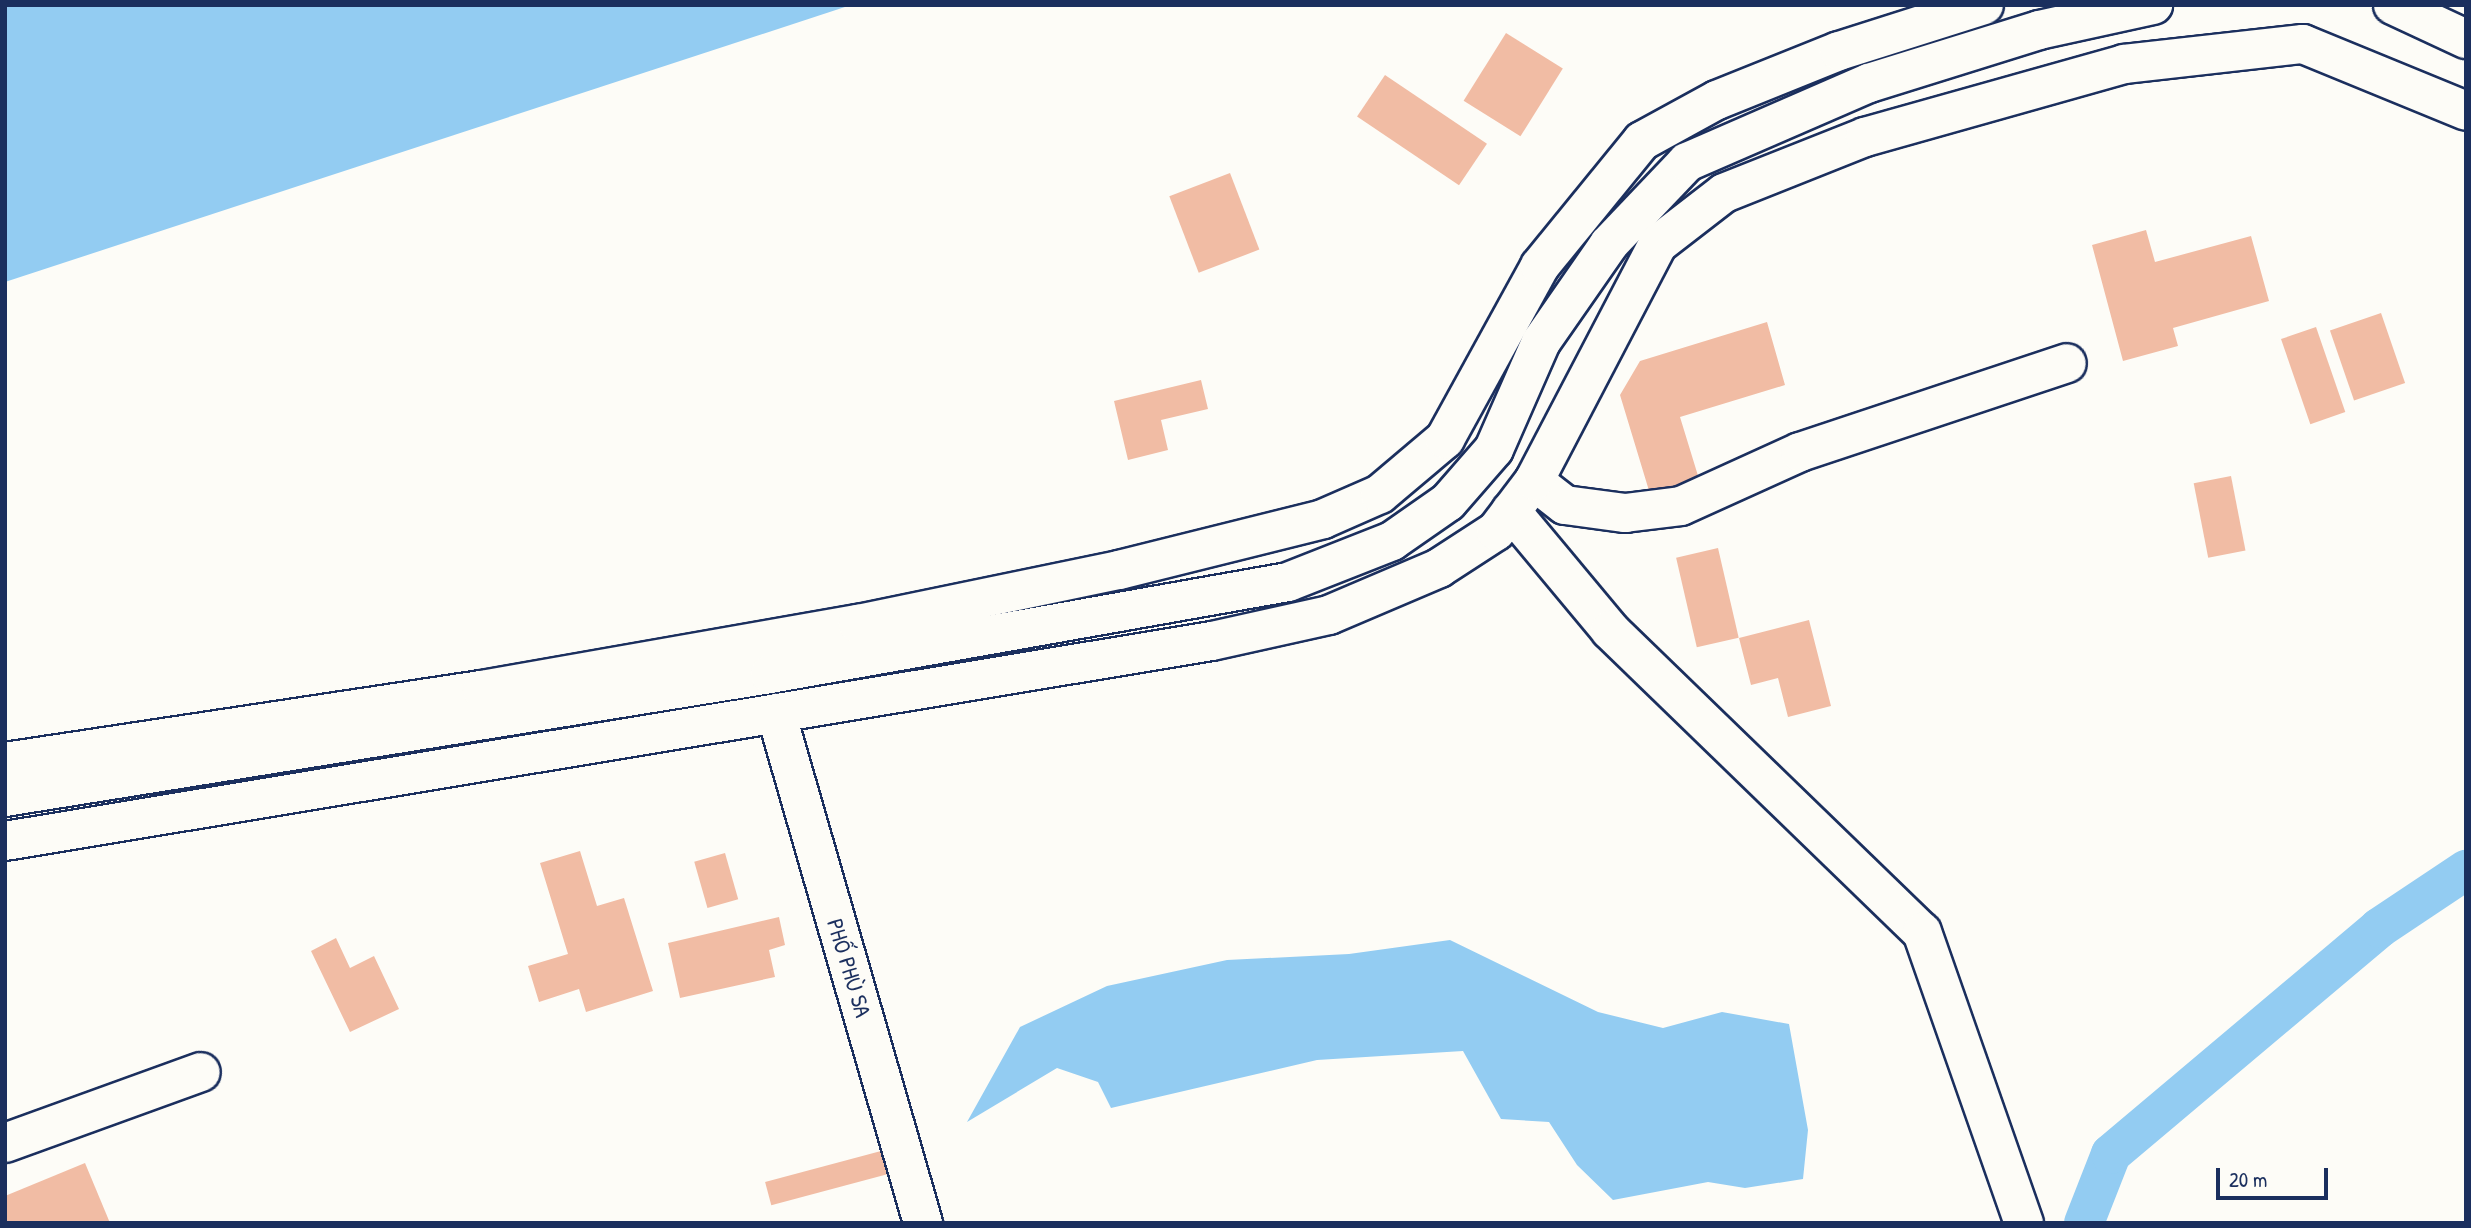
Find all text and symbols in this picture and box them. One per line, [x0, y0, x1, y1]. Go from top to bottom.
street label: PHỐ PHÙ SA [821, 915, 877, 1021]
scale bar [2219, 1154, 2331, 1198]
text: 20 m [2229, 1165, 2267, 1194]

